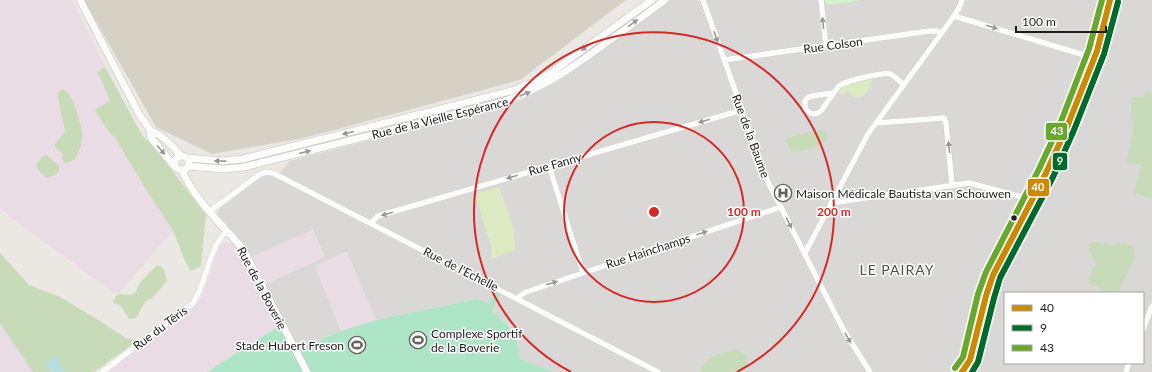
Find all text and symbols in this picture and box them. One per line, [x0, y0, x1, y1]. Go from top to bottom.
scale bar [1016, 8, 1106, 34]
text: 100 m [1022, 14, 1056, 29]
one-way arrow [820, 17, 827, 29]
one-way arrow [628, 19, 639, 27]
one-way arrow [986, 24, 998, 30]
one-way arrow [713, 31, 719, 43]
street label: Rue Colson [802, 33, 864, 57]
one-way arrow [581, 43, 592, 52]
one-way arrow [520, 91, 532, 97]
street label: Rue de la Baume [729, 92, 773, 180]
street label: Rue de la Vieille Espérance [370, 94, 510, 142]
one-way arrow [698, 118, 710, 124]
line badge: 43 [1045, 122, 1068, 141]
text: 43 [1051, 124, 1063, 137]
one-way arrow [342, 130, 354, 136]
one-way arrow [945, 141, 952, 153]
one-way arrow [156, 145, 165, 154]
one-way arrow [299, 149, 311, 155]
street label: Rue Fanny [527, 149, 584, 179]
line badge: 9 [1052, 152, 1068, 171]
text: 9 [1057, 154, 1063, 167]
one-way arrow [213, 158, 226, 164]
one-way arrow [506, 174, 518, 180]
line badge: 40 [1027, 178, 1050, 197]
text: 40 [1032, 180, 1045, 193]
hospital icon: Maison Médicale Bautista van Schouwen [773, 183, 793, 203]
place label: Maison Médicale Bautista van Schouwen [796, 186, 1011, 201]
text: 100 m [727, 204, 761, 219]
text: 200 m [817, 204, 851, 219]
centre of rings [647, 205, 661, 219]
one-way arrow [381, 211, 393, 217]
unlabelled marker [1009, 213, 1019, 223]
one-way arrow [785, 217, 792, 228]
street label: Rue Hainchamps [604, 230, 692, 272]
one-way arrow [697, 230, 709, 236]
street label: Rue de la Boverie [234, 244, 290, 332]
street label: Rue de l'Echelle [421, 244, 501, 294]
district label: LE PAIRAY [860, 261, 934, 278]
one-way arrow [547, 280, 559, 286]
legend [1004, 292, 1144, 364]
text: 40 [1040, 300, 1054, 315]
street label: Rue du Têris [130, 303, 190, 353]
text: 9 [1040, 320, 1047, 335]
place label: Complexe Sportif de la Boverie [431, 326, 523, 355]
sports icon: Complexe Sportif de la Boverie [408, 330, 428, 350]
one-way arrow [845, 332, 852, 344]
sports icon: Stade Hubert Freson [347, 335, 367, 355]
place label: Stade Hubert Freson [235, 338, 344, 353]
text: 43 [1040, 340, 1054, 355]

